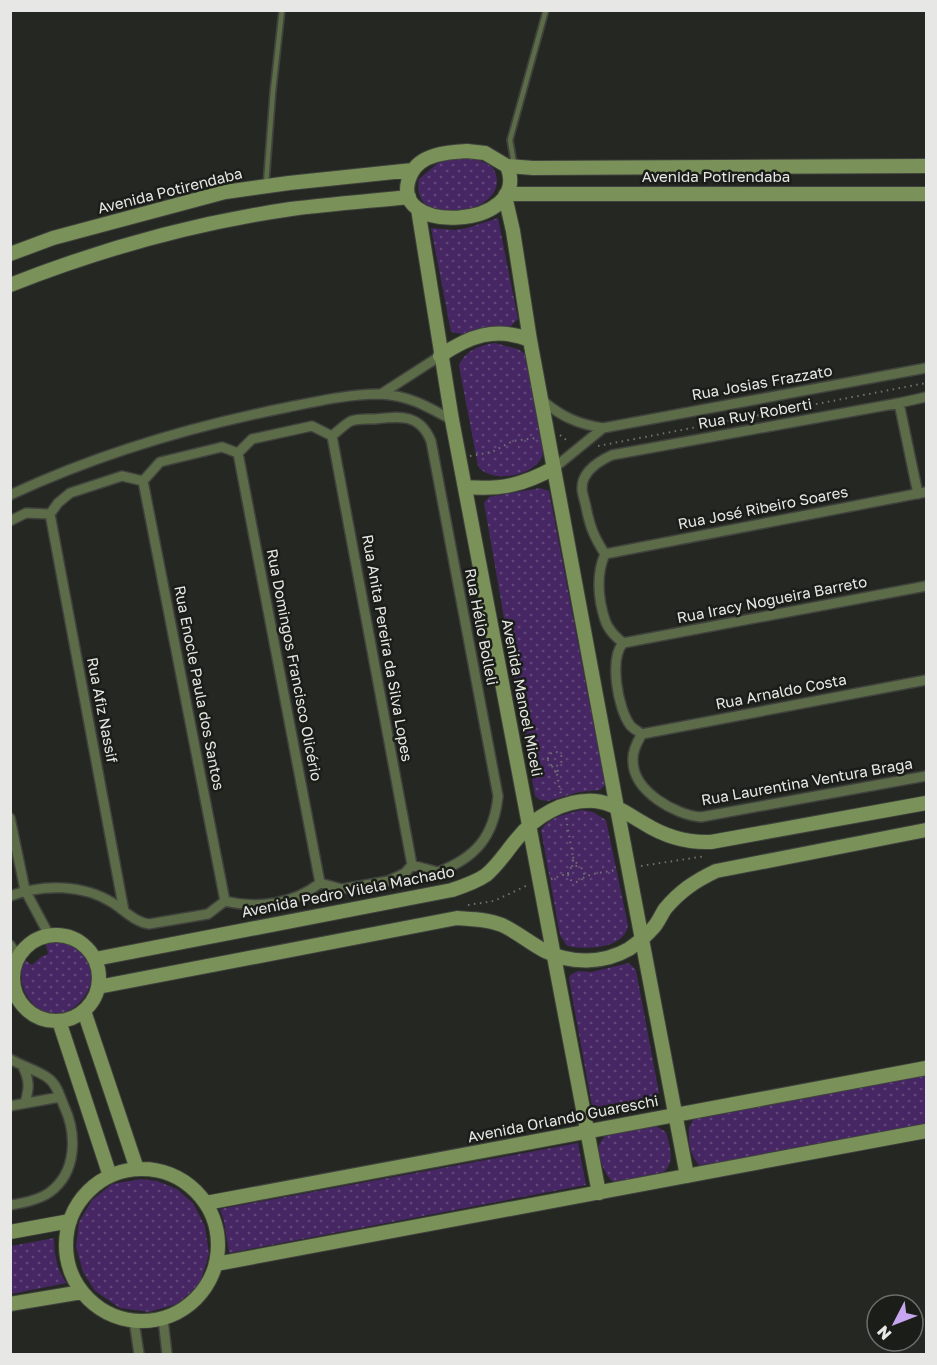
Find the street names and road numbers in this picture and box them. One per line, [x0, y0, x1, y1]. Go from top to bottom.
street label: Avenida Potirendaba [96, 163, 244, 217]
street label: Avenida Potirendaba [642, 167, 790, 185]
street label: Rua Josias Frazzato [690, 361, 834, 403]
street label: Rua Ruy Roberti [696, 394, 813, 432]
street label: Rua José Ribeiro Soares [676, 482, 849, 532]
street label: Rua Anita Pereira da Silva Lopes [359, 533, 417, 763]
street label: Rua Domingos Francisco Olicério [264, 547, 326, 782]
street label: Rua Hélio Bolleli [462, 567, 502, 687]
street label: Rua Iracy Nogueira Barreto [675, 572, 868, 626]
street label: Rua Enocle Paula dos Santos [171, 584, 229, 792]
street label: Avenida Manoel Miceli [499, 618, 547, 778]
street label: Rua Afiz Nassif [84, 656, 122, 765]
street label: Rua Arnaldo Costa [714, 669, 848, 713]
street label: Rua Laurentina Ventura Braga [700, 754, 914, 808]
street label: Avenida Pedro Vilela Machado [240, 862, 456, 921]
street label: Avenida Orlando Guareschi [466, 1091, 660, 1145]

